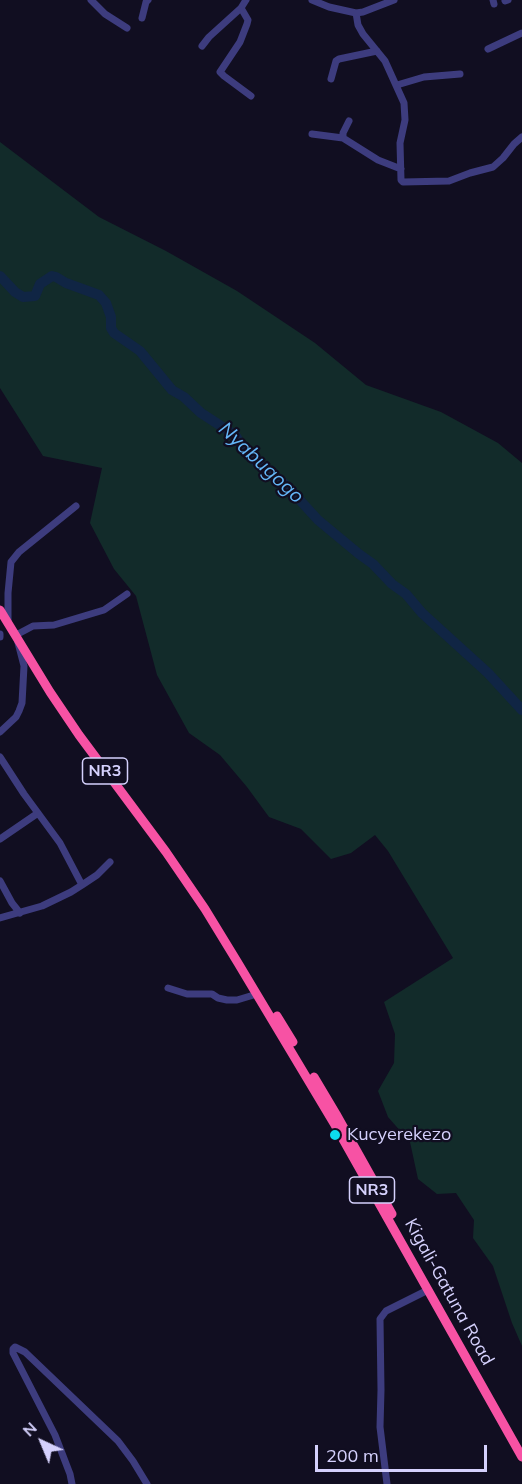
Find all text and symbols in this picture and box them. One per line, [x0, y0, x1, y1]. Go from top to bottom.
water label: Nyabugogo [213, 417, 309, 509]
road number: NR3 [82, 758, 128, 784]
place label: Kucyerekezo [347, 1124, 451, 1146]
marker: Kucyerekezo [328, 1128, 342, 1142]
road number: NR3 [350, 1177, 394, 1203]
street label: Kigali-Gatuna Road [400, 1215, 498, 1369]
north arrow [12, 1412, 72, 1472]
text: N [18, 1418, 41, 1440]
scale bar [318, 1433, 490, 1471]
text: 200 m [326, 1444, 379, 1467]

